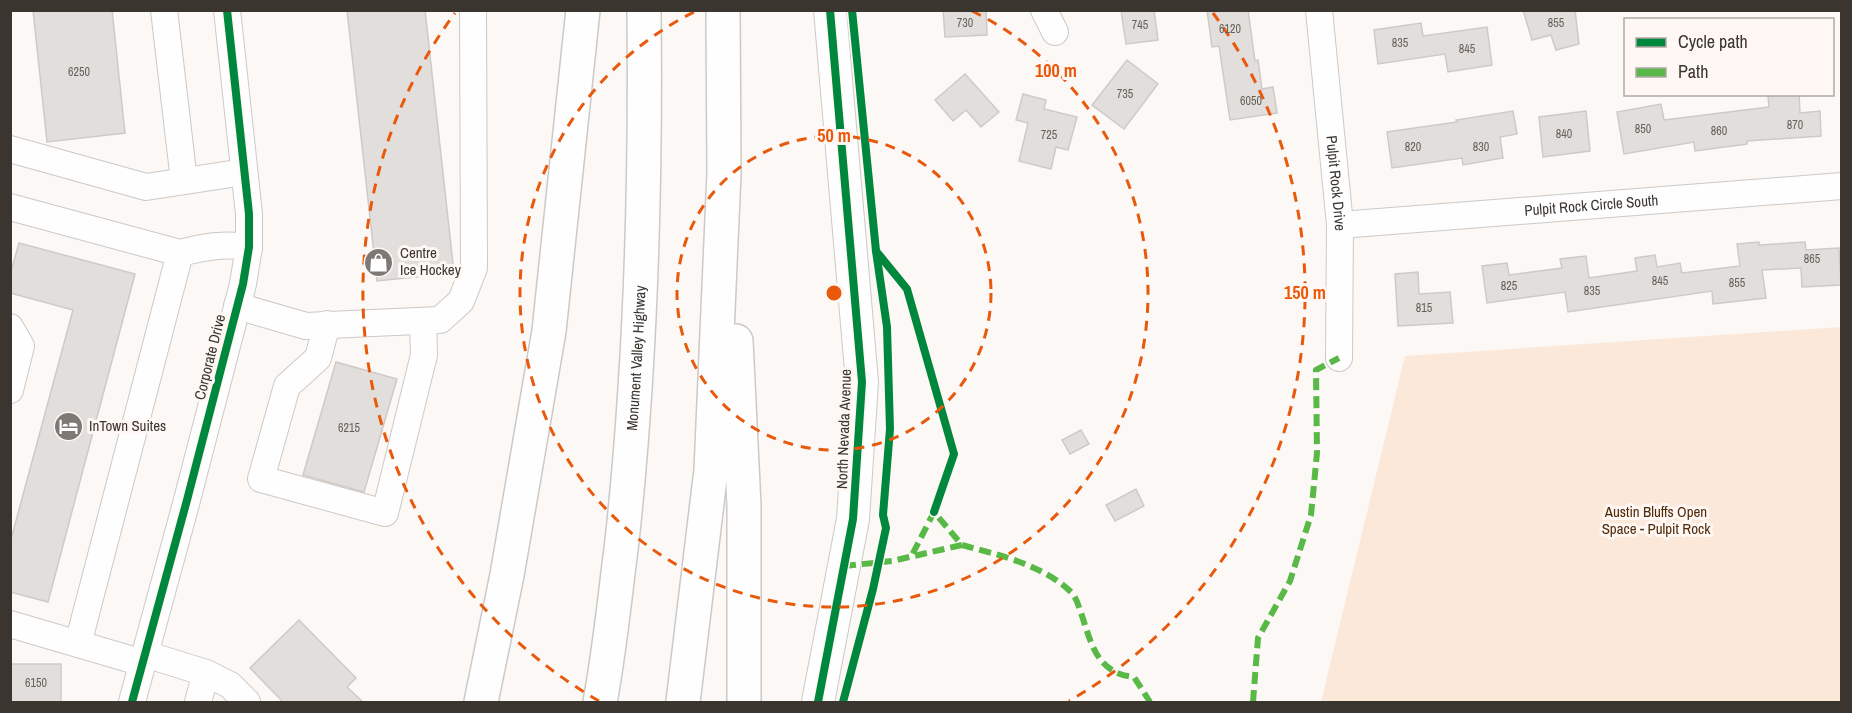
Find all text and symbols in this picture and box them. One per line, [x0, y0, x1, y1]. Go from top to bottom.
house number: 730 [957, 15, 973, 31]
house number: 855 [1548, 15, 1565, 31]
house number: 745 [1132, 17, 1149, 33]
legend [1624, 18, 1834, 96]
house number: 6120 [1219, 21, 1241, 37]
text: Cycle path [1678, 29, 1748, 54]
house number: 835 [1392, 35, 1409, 51]
house number: 845 [1459, 41, 1476, 57]
text: 100 m [1035, 58, 1077, 83]
text: Path [1678, 59, 1708, 84]
house number: 6250 [68, 64, 90, 80]
house number: 735 [1117, 86, 1134, 102]
house number: 6050 [1240, 93, 1262, 109]
house number: 870 [1787, 117, 1803, 133]
house number: 850 [1635, 121, 1651, 137]
text: 50 m [817, 123, 851, 148]
house number: 860 [1711, 123, 1727, 139]
house number: 840 [1556, 126, 1572, 142]
house number: 725 [1041, 127, 1058, 143]
street label: Pulpit Rock Drive [1321, 134, 1351, 231]
house number: 820 [1405, 139, 1421, 155]
house number: 830 [1473, 139, 1489, 155]
street label: Pulpit Rock Circle South [1524, 189, 1659, 221]
place label: Centre Ice Hockey [400, 242, 462, 280]
shop icon: Centre Ice Hockey [363, 246, 395, 278]
house number: 865 [1804, 251, 1821, 267]
house number: 845 [1652, 273, 1669, 289]
house number: 855 [1729, 275, 1746, 291]
house number: 825 [1501, 278, 1518, 294]
text: 150 m [1284, 280, 1326, 305]
centre of rings [824, 283, 844, 303]
house number: 835 [1584, 283, 1601, 299]
street label: Monument Valley Highway [621, 284, 651, 431]
house number: 815 [1416, 300, 1433, 316]
street label: Corporate Drive [189, 312, 230, 402]
street label: North Nevada Avenue [831, 368, 856, 489]
hotel icon: InTown Suites [52, 410, 84, 442]
place label: InTown Suites [89, 415, 166, 436]
house number: 6215 [338, 420, 360, 436]
park label: Austin Bluffs Open Space - Pulpit Rock [1602, 501, 1711, 539]
house number: 6150 [25, 675, 47, 691]

